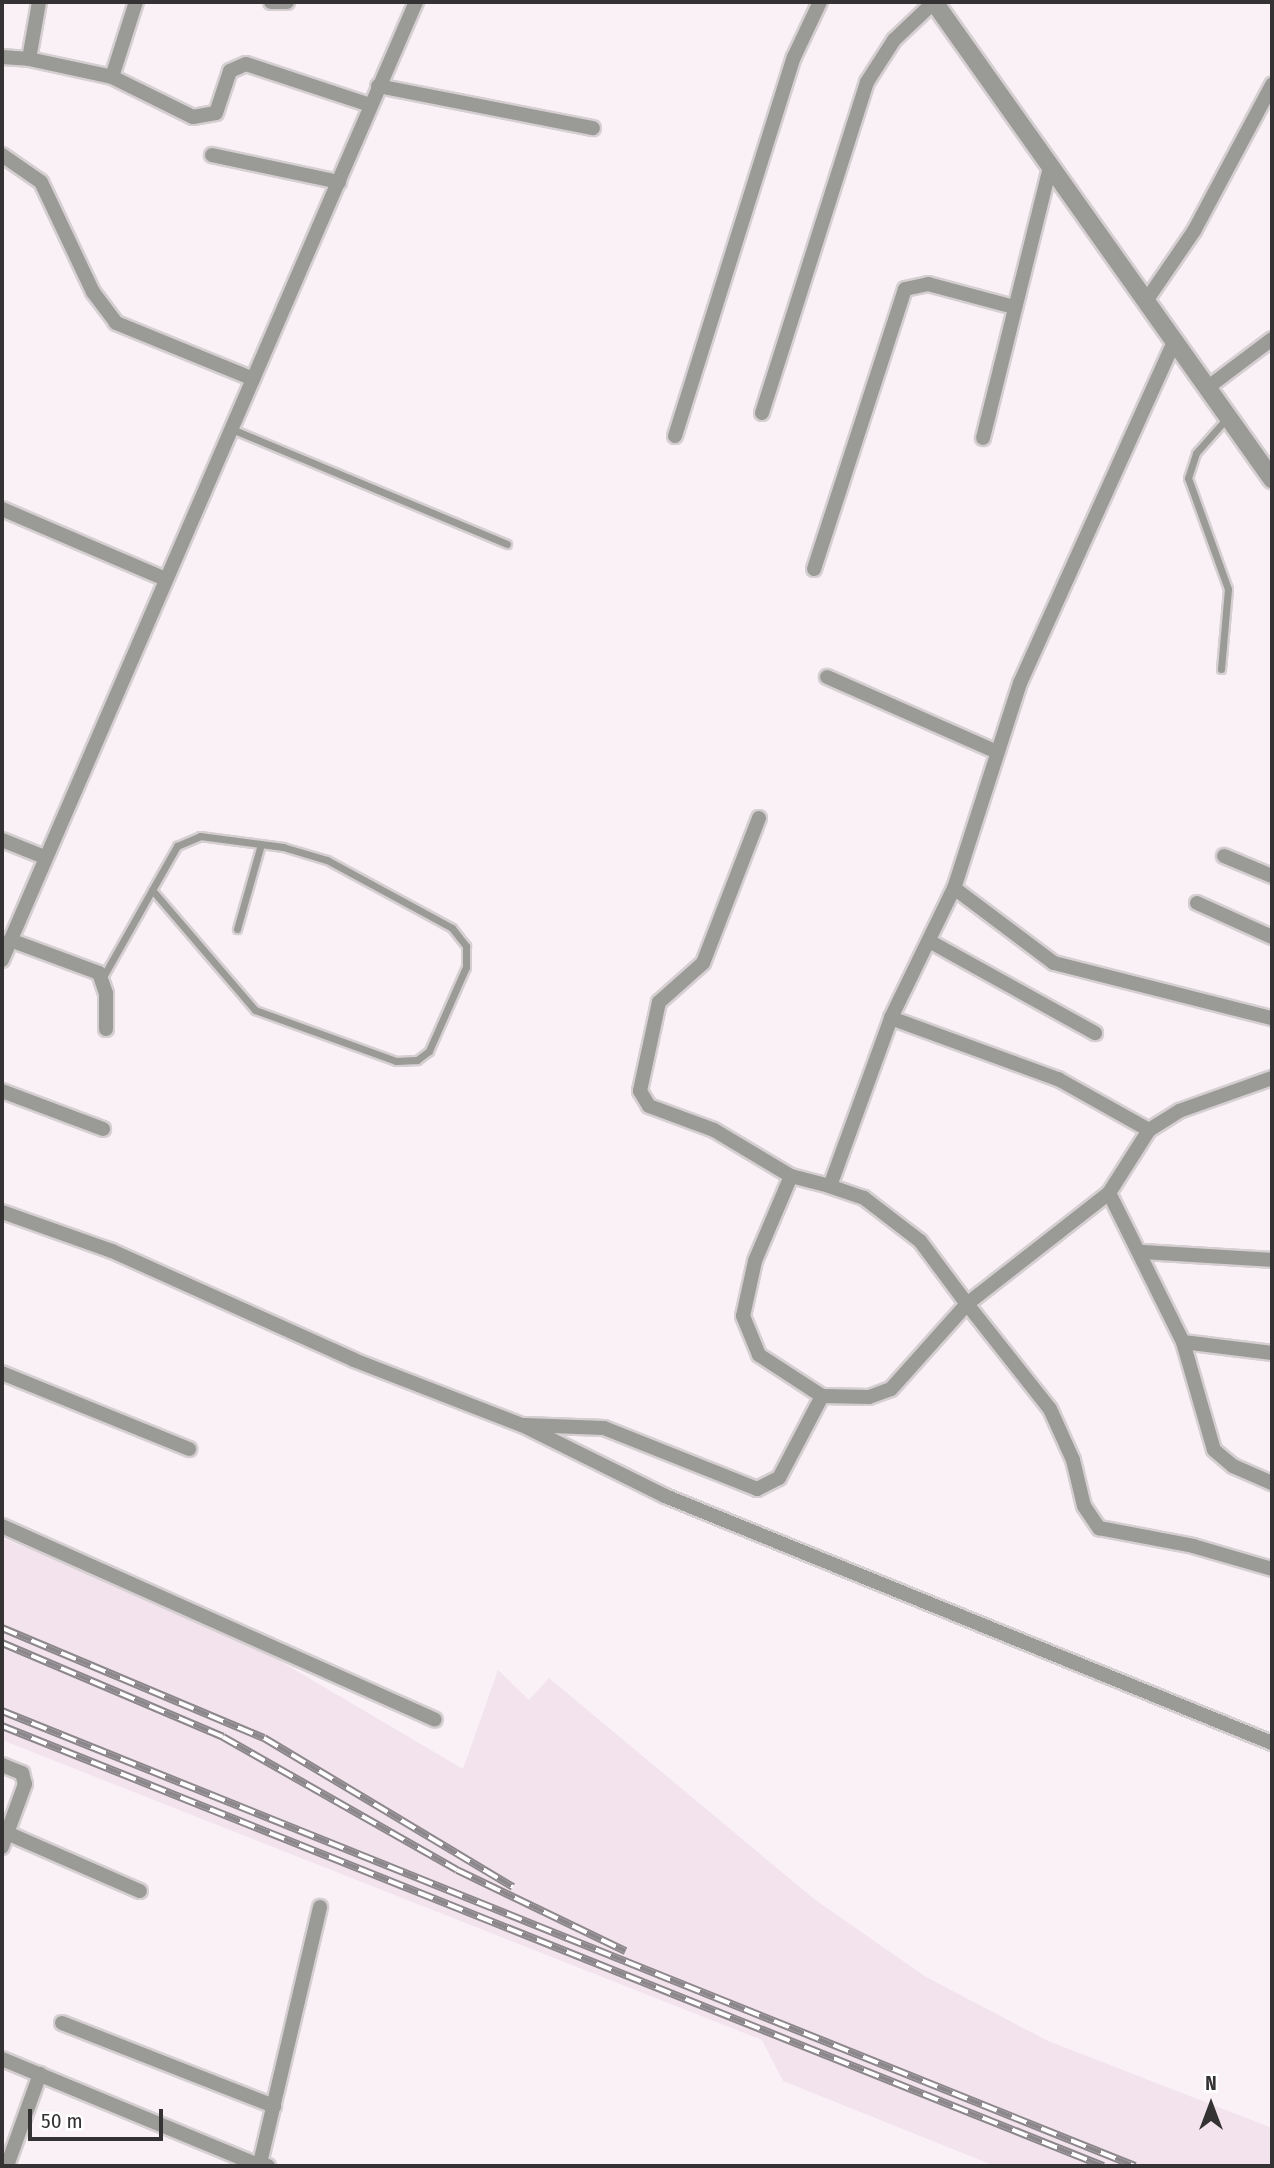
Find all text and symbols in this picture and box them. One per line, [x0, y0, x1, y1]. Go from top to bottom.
north arrow [1176, 2070, 1246, 2140]
text: N [1205, 2072, 1217, 2095]
scale bar [32, 2094, 166, 2138]
text: 50 m [41, 2108, 83, 2134]

